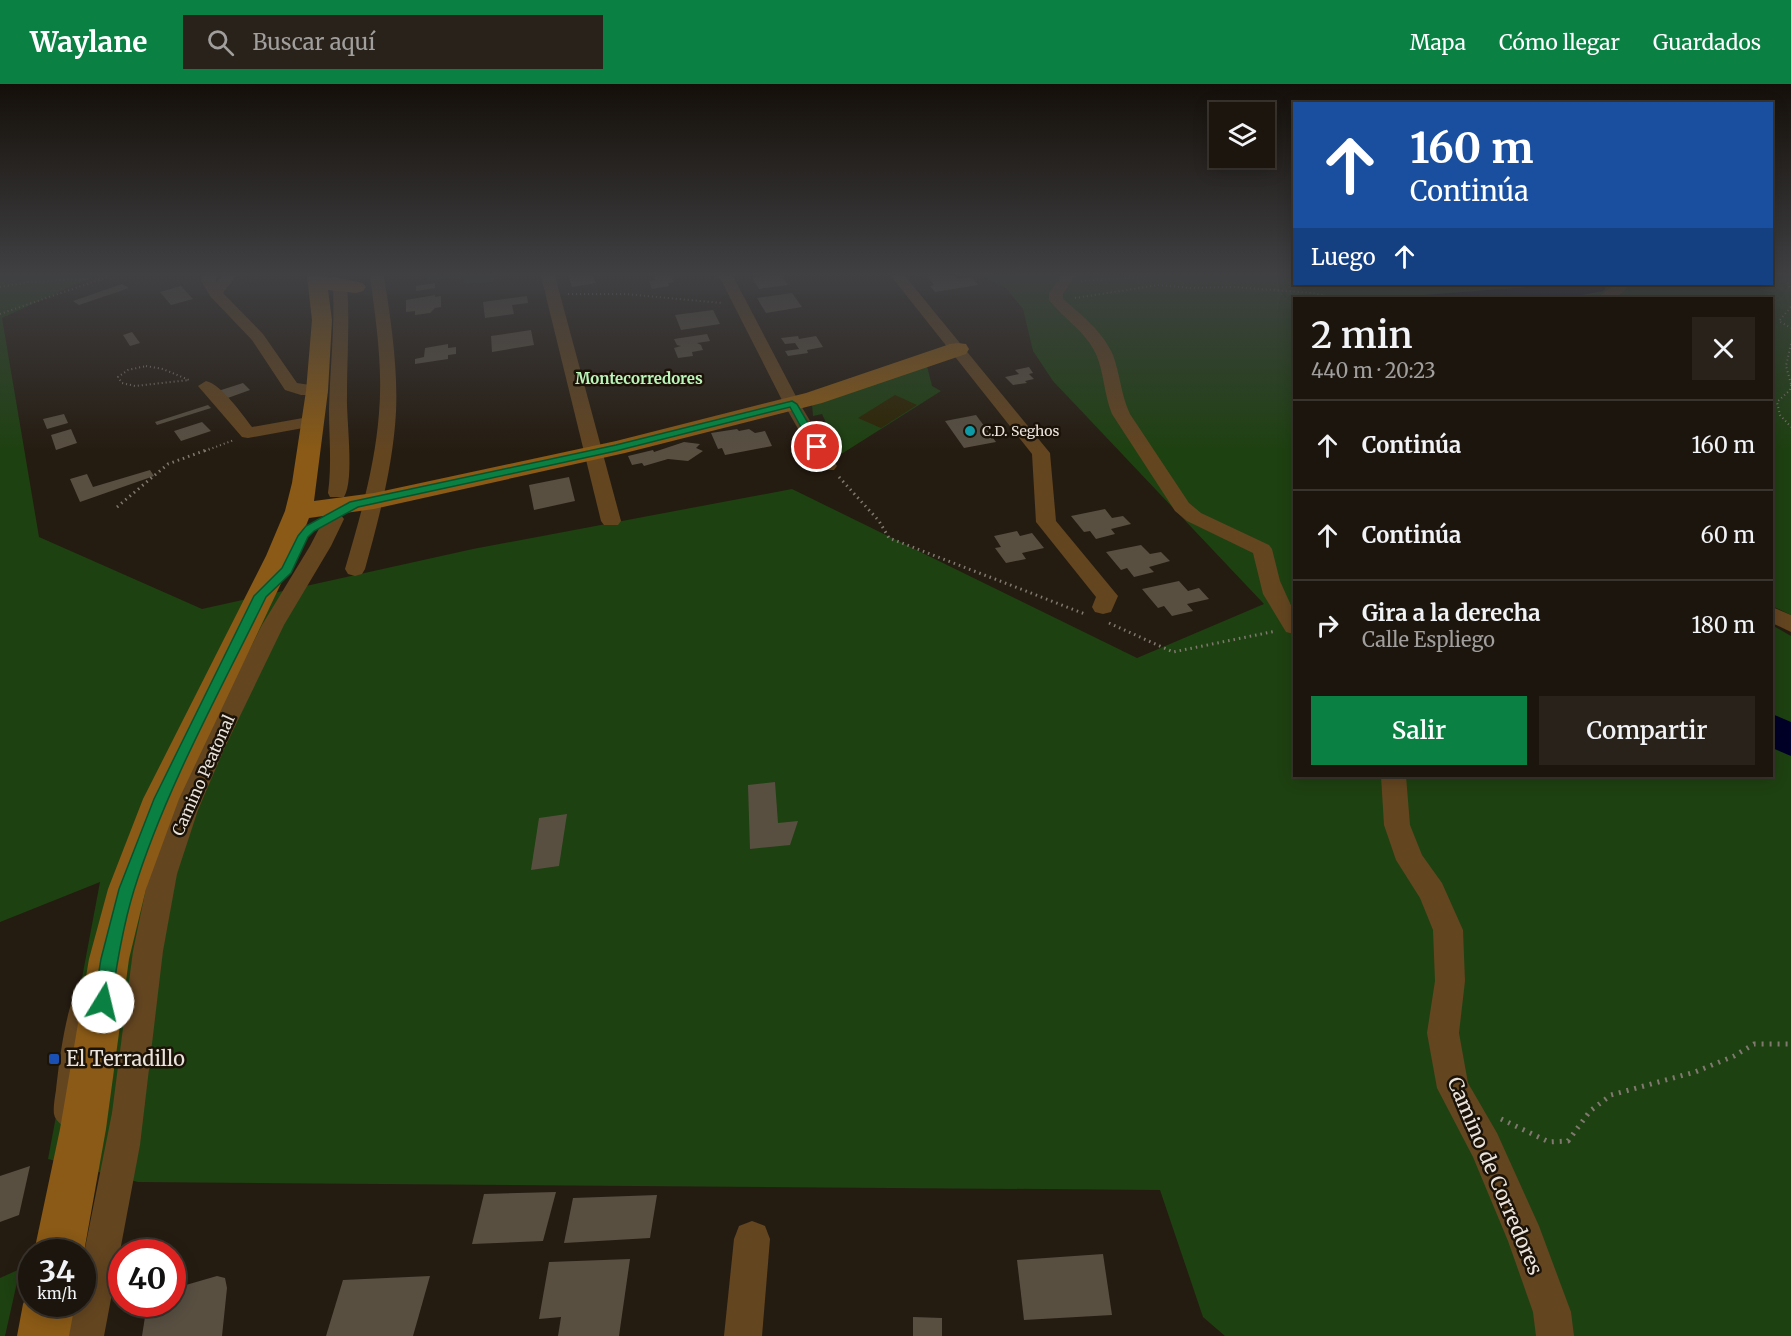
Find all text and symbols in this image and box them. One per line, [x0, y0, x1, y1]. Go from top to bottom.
search box [183, 15, 603, 69]
text: Waylane [30, 24, 147, 60]
icon: search [204, 26, 237, 59]
text: Buscar aquí [252, 28, 375, 56]
text: Mapa [1410, 29, 1466, 56]
text: Cómo llegar [1499, 29, 1620, 56]
text: Guardados [1653, 29, 1761, 56]
map controls [1209, 102, 1275, 168]
button: layers [1209, 102, 1275, 168]
text: 160 m [1410, 122, 1534, 174]
icon: ahead [1311, 126, 1389, 204]
text: Continúa [1410, 174, 1529, 208]
icon: ahead [1388, 240, 1421, 273]
text: Luego [1311, 243, 1376, 271]
text: 2 min [1311, 313, 1413, 358]
button: close [1692, 317, 1755, 380]
text: 440 m · 20:23 [1311, 358, 1436, 383]
district label: Montecorredores [575, 369, 703, 388]
pin [791, 421, 842, 472]
place label: C.D. Seghos [982, 422, 1059, 440]
marker: C.D. Seghos [963, 424, 977, 438]
icon: ahead [1311, 429, 1344, 462]
icon: arrive [800, 430, 833, 463]
text: Continúa [1362, 431, 1461, 459]
text: 160 m [1691, 431, 1755, 459]
icon: ahead [1311, 519, 1344, 552]
text: Continúa [1362, 521, 1461, 549]
text: 60 m [1701, 521, 1755, 549]
text: Gira a la derecha [1362, 599, 1540, 627]
icon: right [1311, 609, 1344, 642]
text: 180 m [1691, 611, 1755, 639]
text: Calle Espliego [1362, 627, 1495, 652]
button: Salir [1311, 696, 1527, 765]
button: Compartir [1539, 696, 1755, 765]
street label: Camino Peatonal [167, 711, 239, 839]
position arrow [71, 970, 135, 1034]
place label: El Terradillo [66, 1046, 185, 1071]
marker: El Terradillo [47, 1052, 61, 1066]
street label: Camino de Corredores [1442, 1073, 1549, 1279]
speed limit sign: 40 [108, 1239, 186, 1317]
text: 34 [39, 1252, 75, 1290]
text: km/h [37, 1284, 77, 1303]

